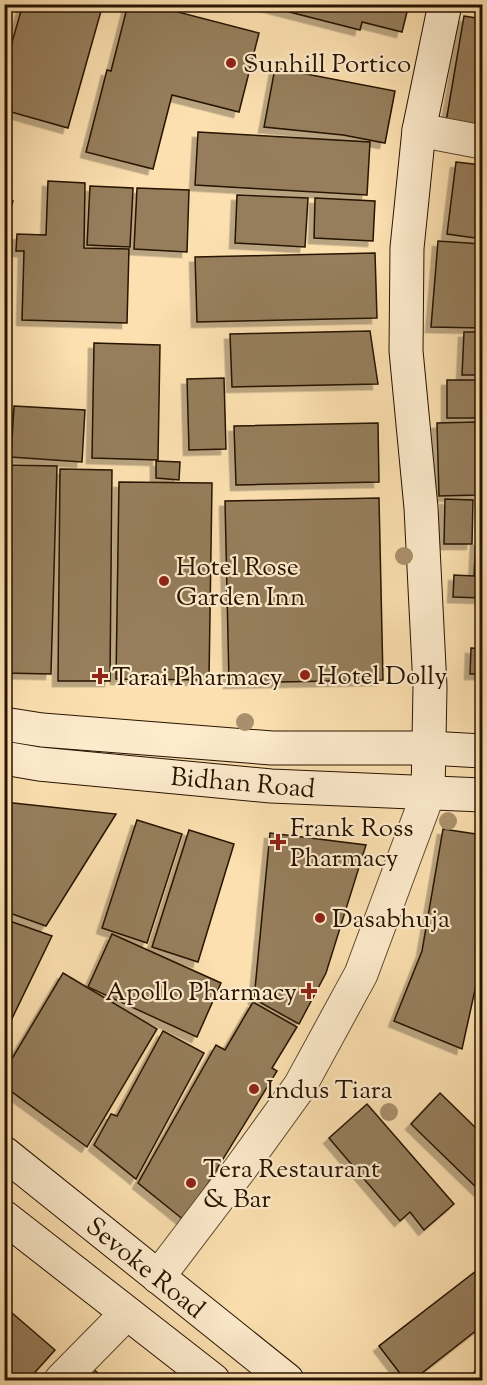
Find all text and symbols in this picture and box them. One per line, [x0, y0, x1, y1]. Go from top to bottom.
place label: Sunhill Portico [243, 47, 411, 84]
marker: Sunhill Portico [224, 56, 238, 70]
place label: Hotel Rose Garden Inn [176, 550, 305, 617]
marker: Hotel Rose Garden Inn [157, 574, 171, 588]
place label: Hotel Dolly [317, 659, 447, 696]
place label: Tarai Pharmacy [112, 660, 283, 697]
marker: Hotel Dolly [298, 668, 312, 682]
marker: Tarai Pharmacy [93, 669, 107, 683]
street label: Bidhan Road [169, 760, 317, 809]
place label: Frank Ross Pharmacy [290, 811, 413, 878]
marker: Frank Ross Pharmacy [271, 835, 285, 849]
place label: Dasabhuja [332, 902, 450, 939]
marker: Dasabhuja [313, 911, 327, 925]
place label: Apollo Pharmacy [105, 975, 297, 1012]
marker: Apollo Pharmacy [302, 984, 316, 998]
place label: Indus Tiara [266, 1073, 393, 1110]
marker: Indus Tiara [247, 1082, 261, 1096]
place label: Tera Restaurant & Bar [203, 1152, 380, 1219]
marker: Tera Restaurant & Bar [184, 1176, 198, 1190]
street label: Sevoke Road [77, 1209, 212, 1329]

